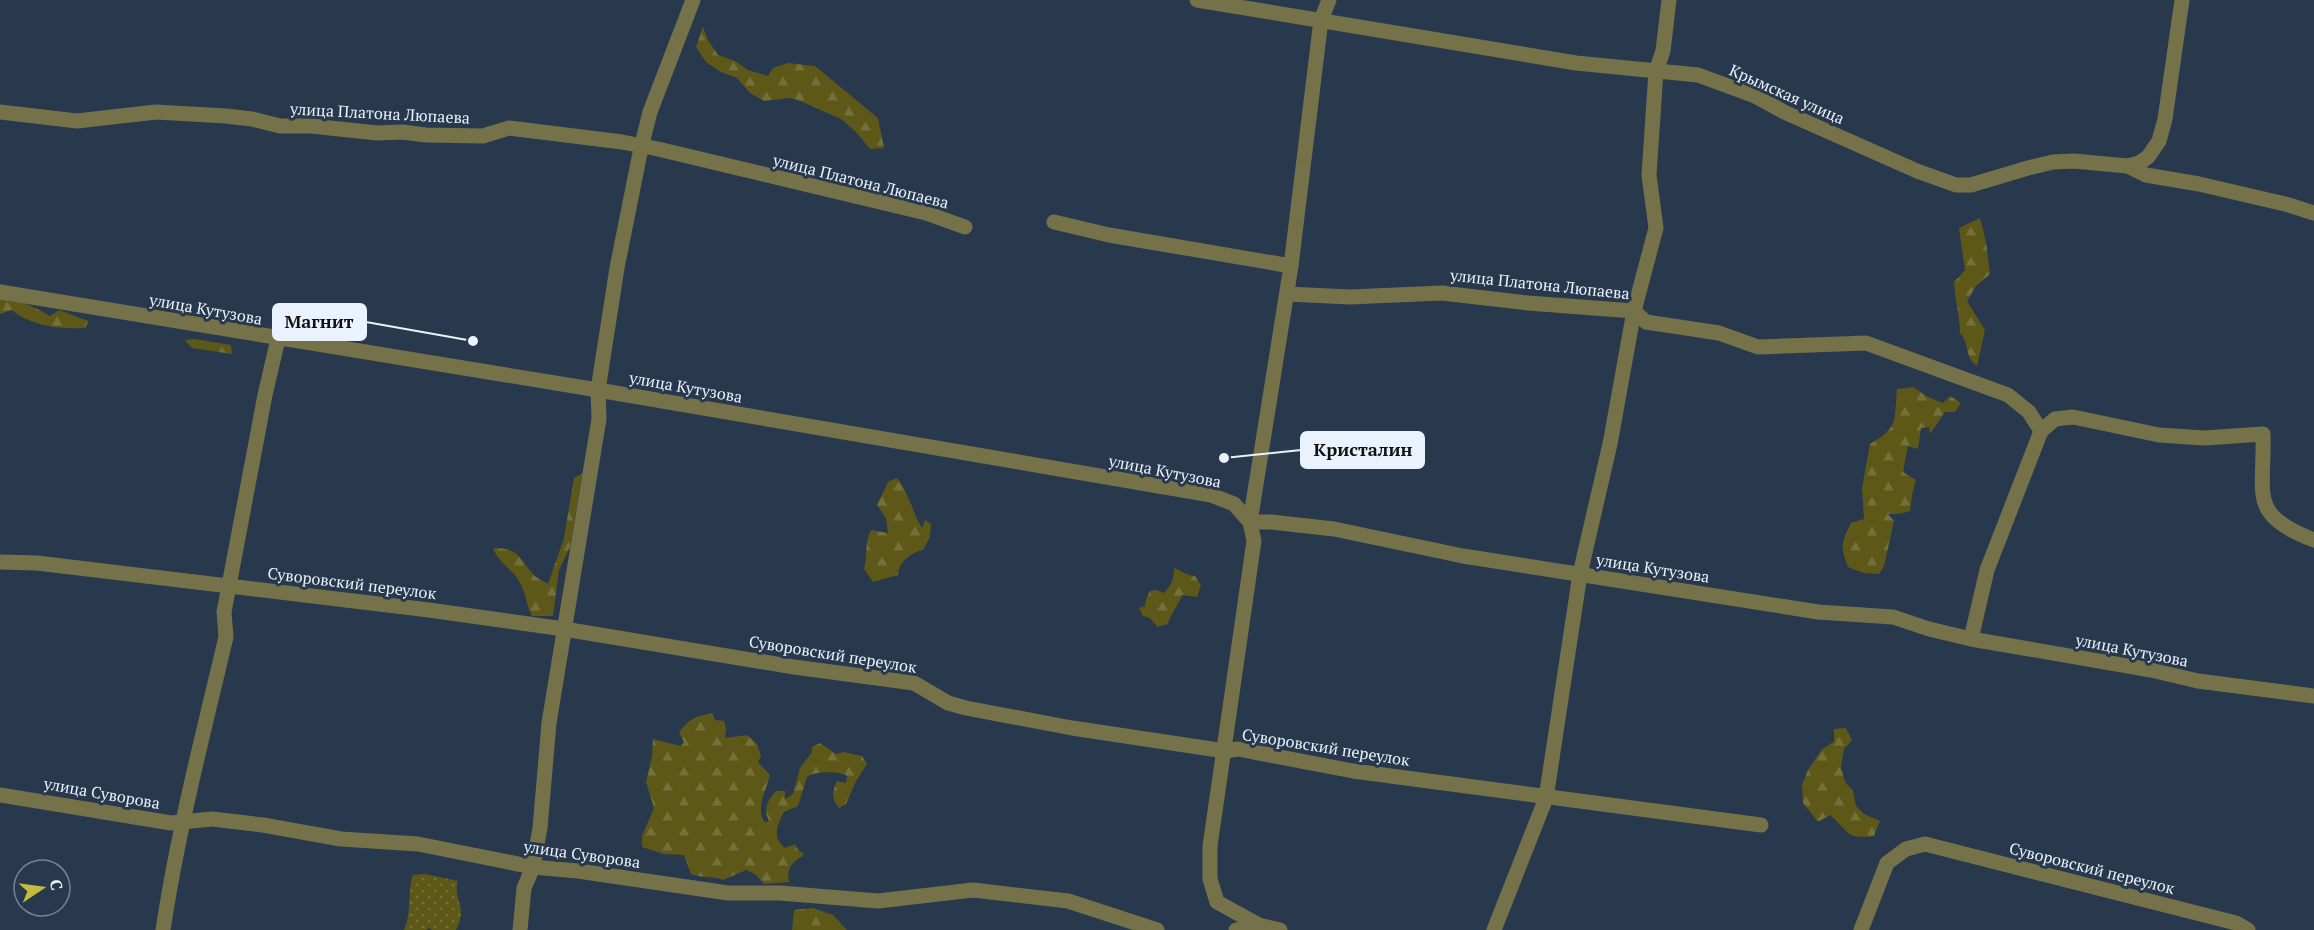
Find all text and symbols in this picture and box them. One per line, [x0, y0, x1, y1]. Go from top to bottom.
street label: Крымская улица [1726, 59, 1848, 129]
street label: улица Платона Люпаева [288, 97, 471, 129]
street label: улица Платона Люпаева [770, 148, 951, 213]
street label: улица Платона Люпаева [1448, 264, 1631, 304]
street label: улица Кутузова [147, 288, 264, 330]
callout: Магнит [273, 304, 366, 340]
text: Магнит [285, 309, 354, 333]
street label: улица Кутузова [627, 366, 744, 408]
callout: Кристалин [1301, 432, 1424, 468]
text: Кристалин [1314, 437, 1413, 461]
street label: улица Кутузова [1106, 449, 1223, 493]
street label: улица Кутузова [1594, 548, 1711, 588]
street label: Суворовский переулок [266, 562, 438, 604]
street label: улица Кутузова [2073, 628, 2190, 672]
street label: Суворовский переулок [747, 630, 919, 678]
street label: Суворовский переулок [1240, 723, 1412, 771]
street label: улица Суворова [41, 772, 162, 814]
street label: улица Суворова [521, 835, 642, 873]
street label: Суворовский переулок [2007, 837, 2177, 899]
north arrow [12, 858, 72, 918]
text: С [45, 877, 69, 892]

